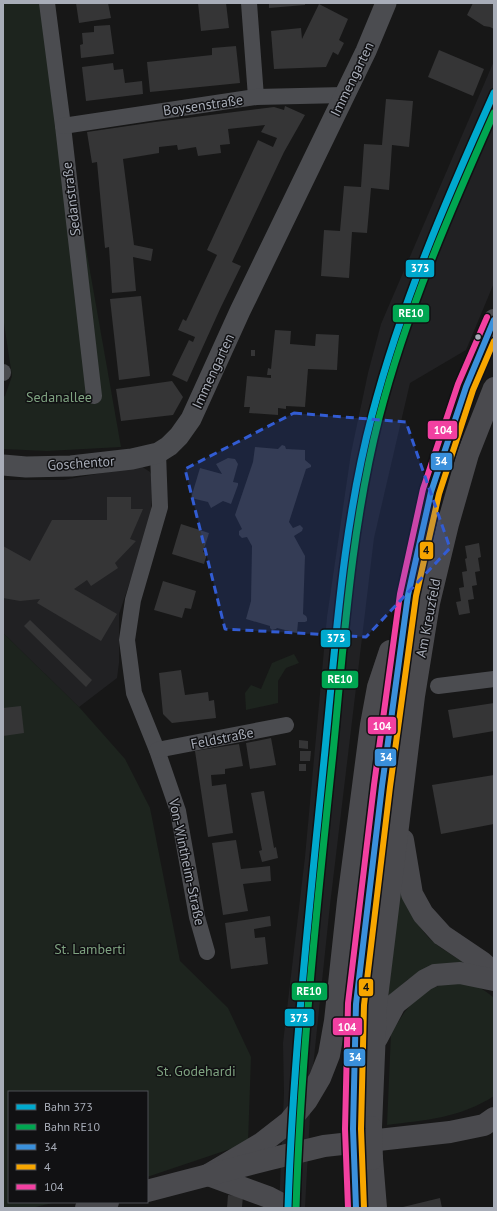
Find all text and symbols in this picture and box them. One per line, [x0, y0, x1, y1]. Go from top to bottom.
street label: Immengarten [326, 39, 378, 119]
street label: Boysenstraße [162, 90, 244, 120]
street label: Sedanstraße [58, 161, 84, 237]
line badge: 373 [405, 259, 435, 278]
text: 373 [411, 261, 429, 275]
line badge: RE10 [392, 304, 430, 323]
text: RE10 [399, 306, 423, 320]
street label: Immengarten [188, 331, 238, 411]
unlabelled marker [473, 332, 483, 342]
park label: Sedanallee [26, 388, 92, 406]
line badge: 104 [427, 420, 458, 440]
text: 104 [434, 423, 453, 437]
street label: Goschentor [47, 452, 116, 474]
line badge: 34 [430, 452, 453, 471]
text: 34 [435, 454, 448, 468]
line badge: 4 [419, 541, 434, 560]
text: 4 [423, 543, 430, 557]
street label: Am Kreuzfeld [412, 577, 444, 659]
line badge: 373 [320, 629, 351, 648]
text: 373 [327, 631, 345, 645]
line badge: RE10 [321, 670, 359, 689]
text: RE10 [328, 672, 352, 686]
line badge: 104 [367, 716, 397, 735]
text: 104 [373, 719, 392, 733]
street label: Feldstraße [189, 723, 255, 753]
line badge: 34 [374, 748, 397, 767]
text: 34 [380, 750, 393, 764]
street label: Von-Wintheim-Straße [165, 796, 209, 927]
park label: St. Lamberti [54, 940, 126, 958]
line badge: 4 [358, 978, 374, 997]
text: 4 [363, 980, 370, 994]
line badge: RE10 [291, 982, 328, 1001]
text: RE10 [297, 984, 321, 998]
line badge: 373 [284, 1008, 315, 1027]
text: 373 [290, 1011, 308, 1025]
line badge: 104 [332, 1017, 363, 1036]
text: 104 [338, 1020, 357, 1034]
line badge: 34 [343, 1048, 366, 1067]
text: 34 [349, 1050, 362, 1064]
park label: St. Godehardi [156, 1062, 236, 1080]
legend [8, 1091, 148, 1203]
text: Bahn 373 [44, 1099, 93, 1114]
text: Bahn RE10 [44, 1119, 100, 1134]
text: 34 [44, 1139, 58, 1154]
text: 4 [44, 1159, 51, 1174]
text: 104 [44, 1179, 64, 1194]

